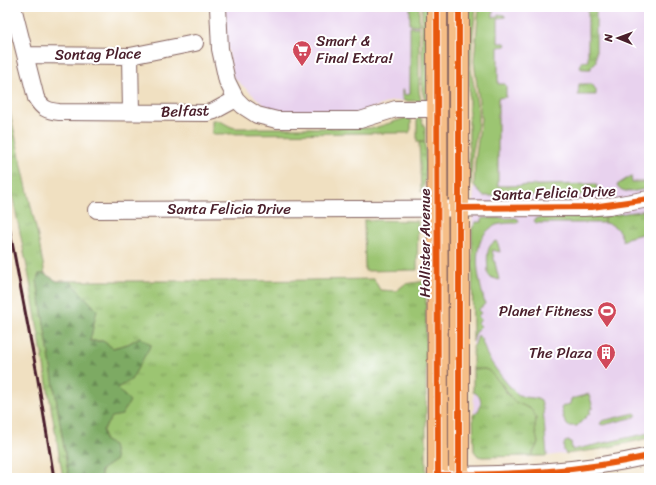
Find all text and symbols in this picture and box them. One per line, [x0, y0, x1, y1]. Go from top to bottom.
north arrow [598, 18, 638, 58]
place label: Smart & Final Extra! [316, 28, 393, 71]
text: N [599, 33, 618, 43]
supermarket icon: Smart & Final Extra! [291, 39, 313, 67]
street label: Sontag Place [54, 40, 142, 68]
street label: Belfast [160, 97, 210, 125]
street label: Santa Felicia Drive [492, 178, 617, 208]
street label: Hollister Avenue [412, 189, 438, 297]
street label: Santa Felicia Drive [167, 196, 291, 222]
place label: Planet Fitness [499, 298, 593, 324]
sports icon: Planet Fitness [596, 300, 618, 328]
place label: The Plaza [529, 340, 592, 366]
building icon: The Plaza [595, 342, 617, 370]

